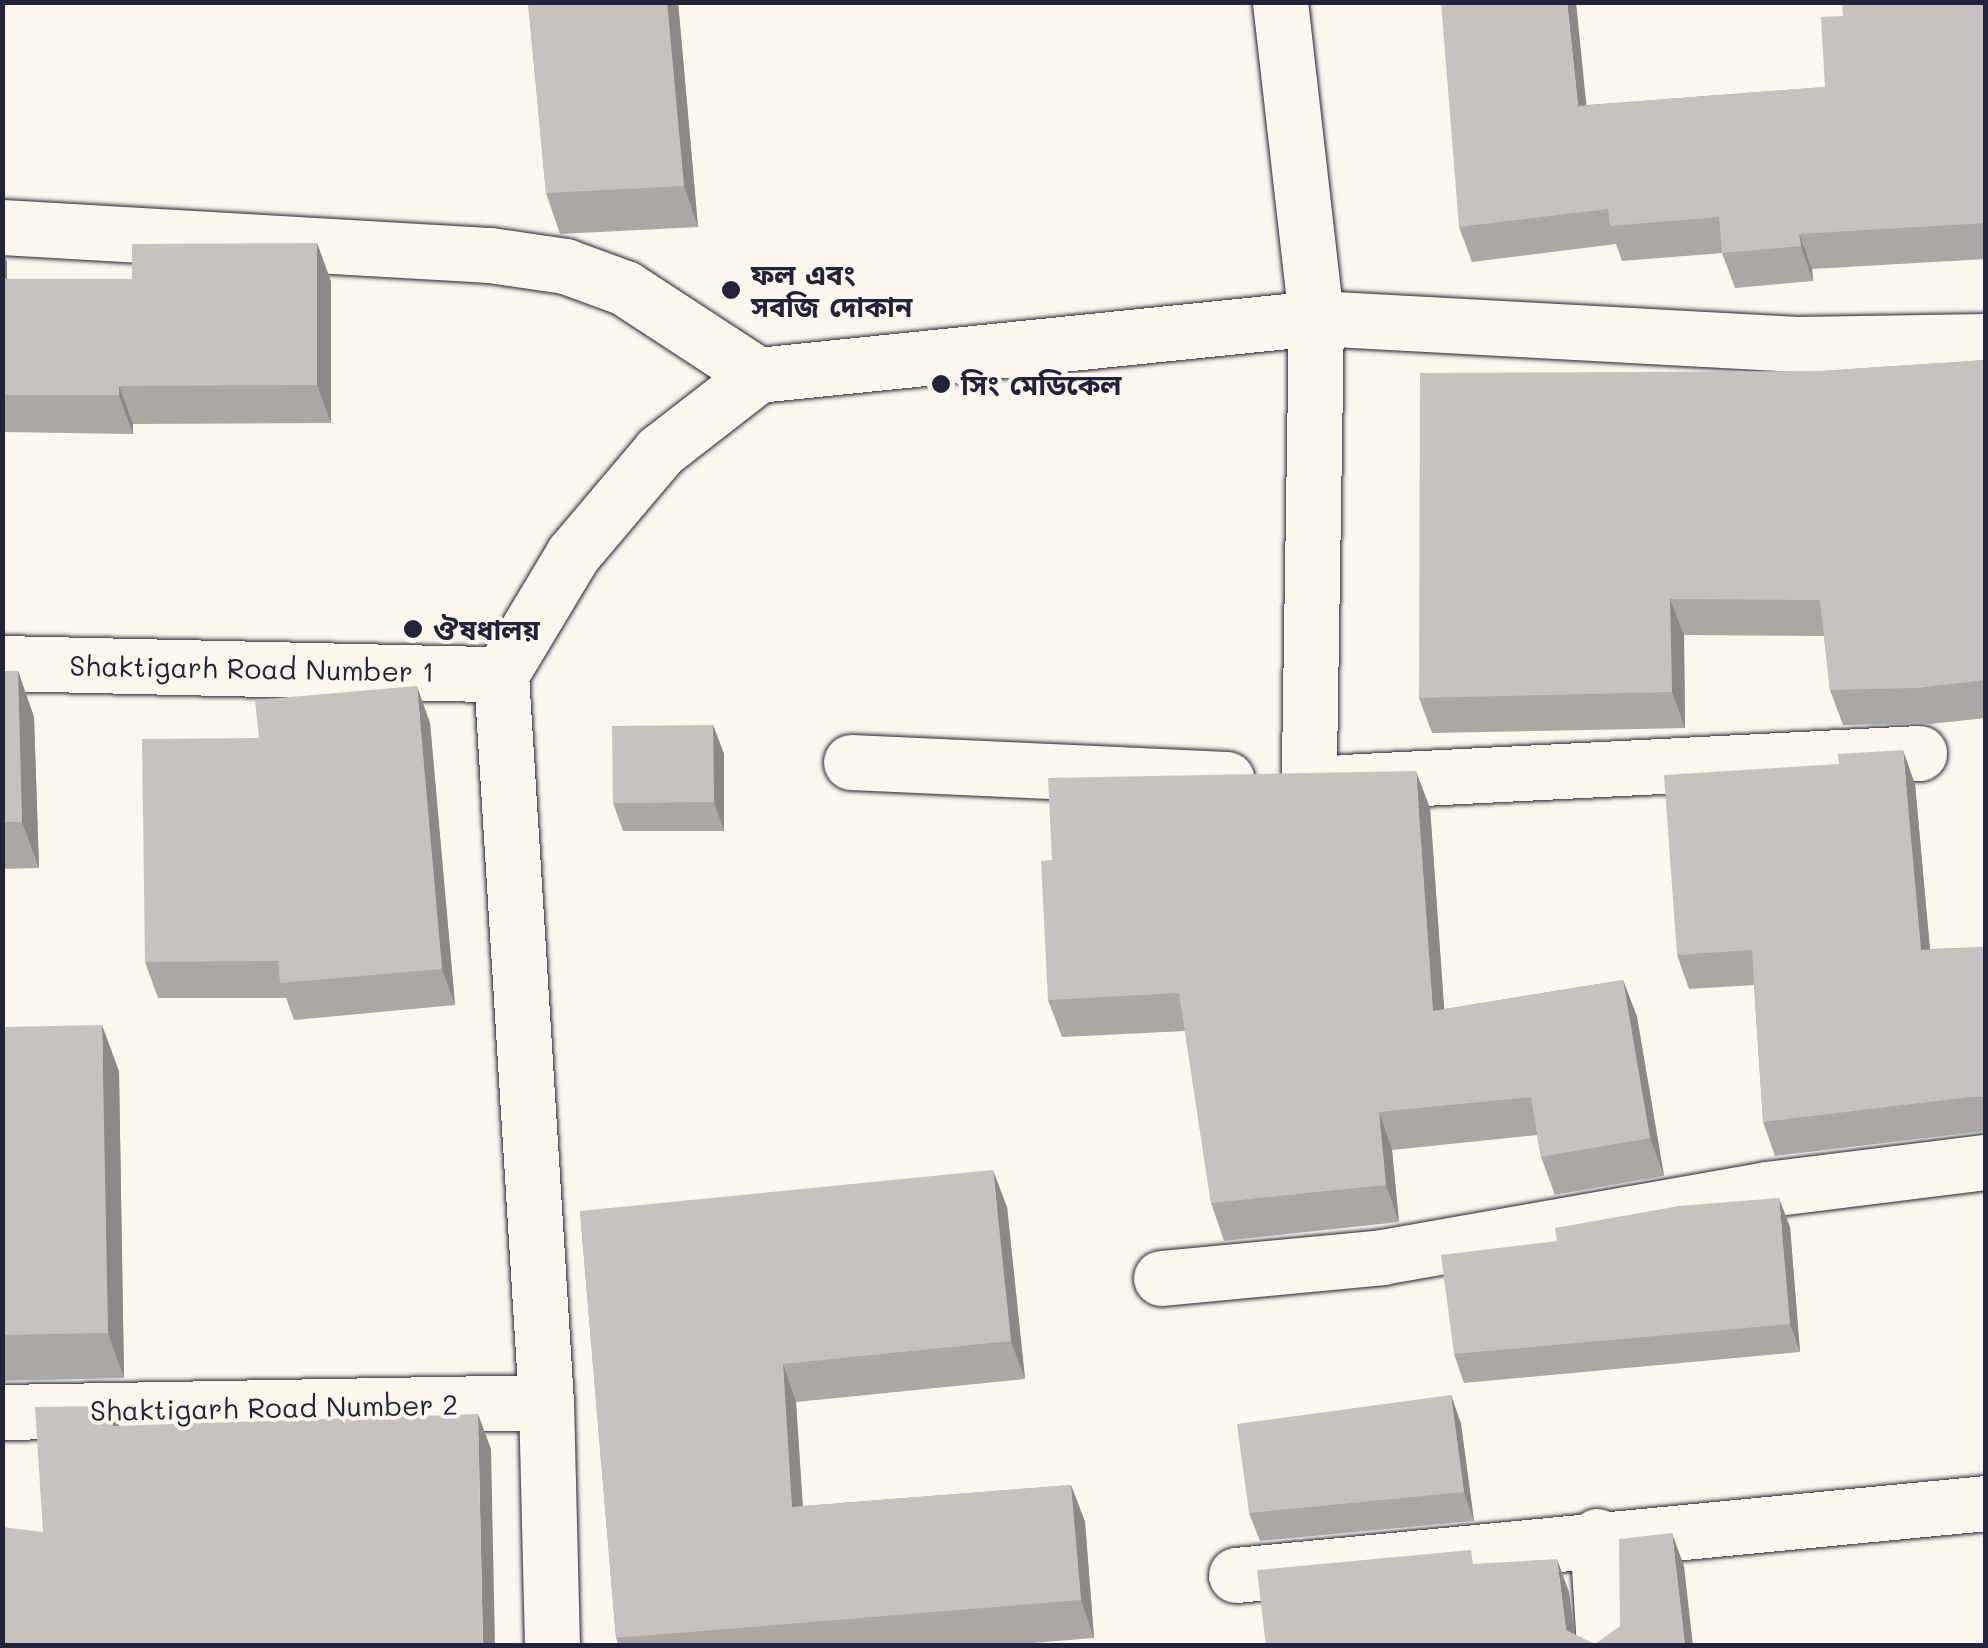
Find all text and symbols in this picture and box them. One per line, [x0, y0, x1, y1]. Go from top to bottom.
place label: ফল এবং সবজি দোকান [751, 257, 912, 323]
marker: ফল এবং সবজি দোকান [720, 279, 742, 301]
place label: সিং মেডিকেল [961, 367, 1121, 401]
marker: সিং মেডিকেল [930, 373, 952, 395]
place label: ঔষধালয় [433, 612, 540, 646]
marker: ঔষধালয় [402, 618, 424, 640]
street label: Shaktigarh Road Number 1 [69, 648, 435, 688]
street label: Shaktigarh Road Number 2 [90, 1387, 458, 1427]

